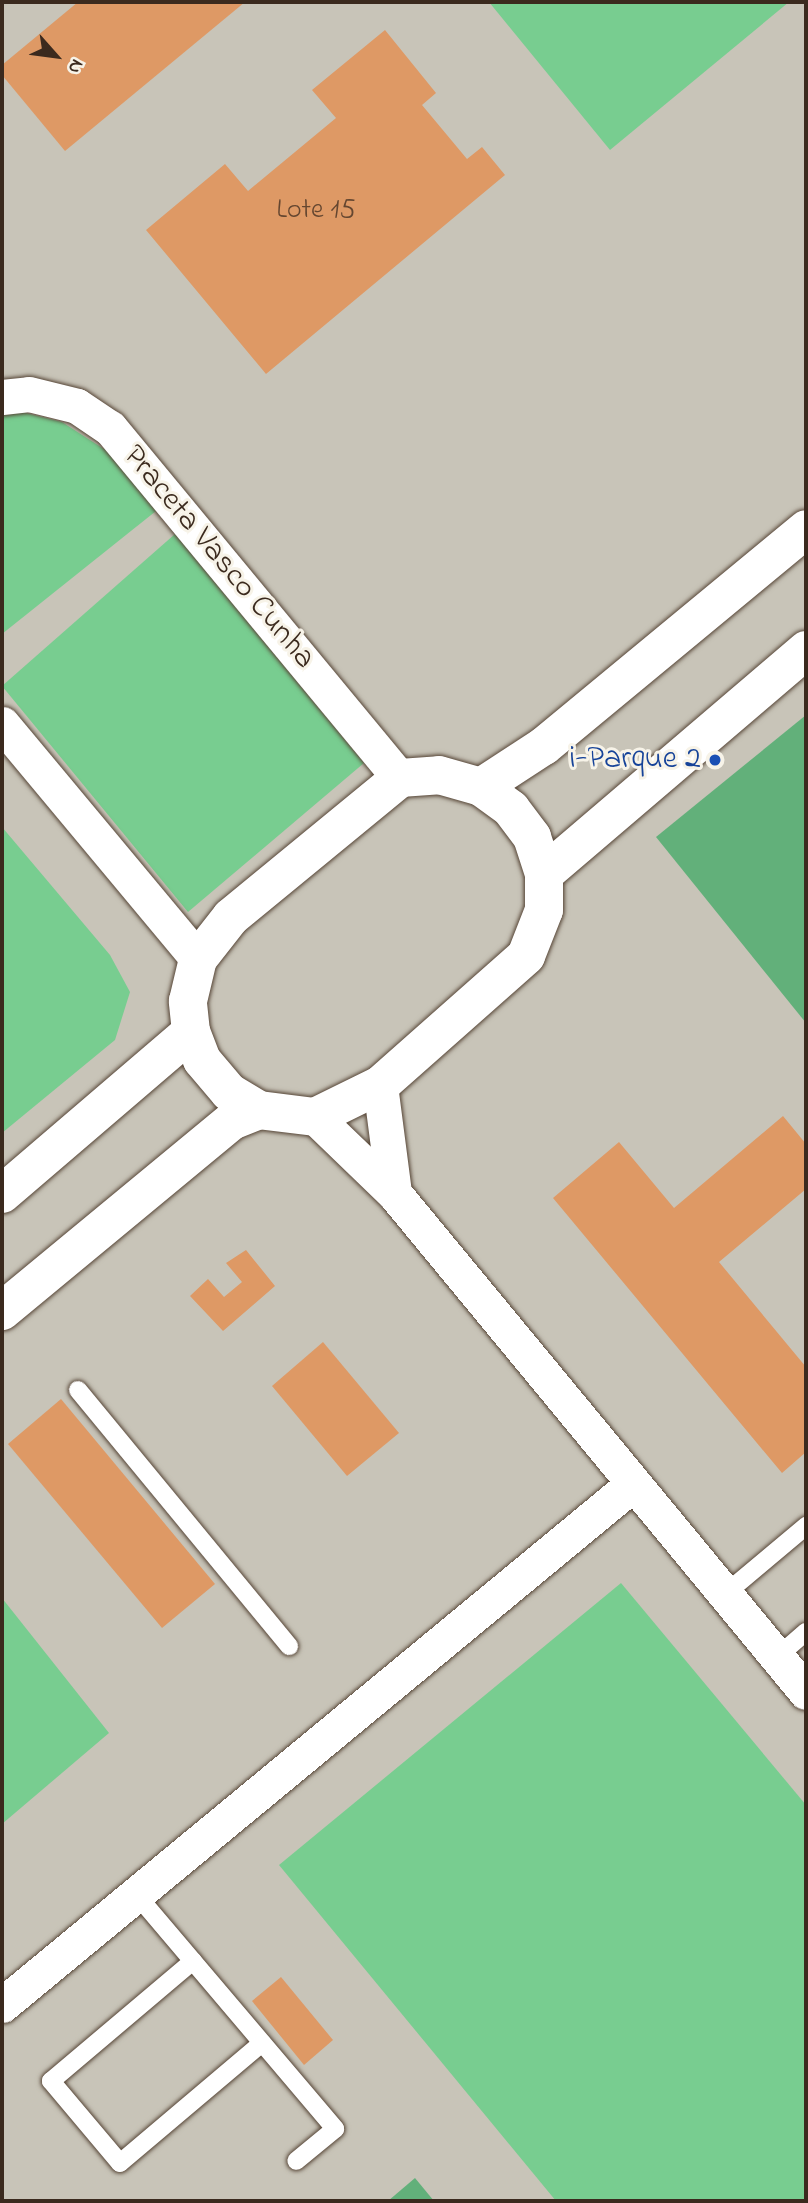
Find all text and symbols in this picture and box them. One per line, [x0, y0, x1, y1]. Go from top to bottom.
north arrow [21, 21, 91, 91]
text: N [60, 54, 90, 78]
house number: Lote 15 [277, 194, 355, 228]
street label: Praceta Vasco Cunha [113, 438, 323, 678]
place label: i-Parque 2 [570, 741, 701, 779]
marker: i-Parque 2 [707, 752, 723, 768]

